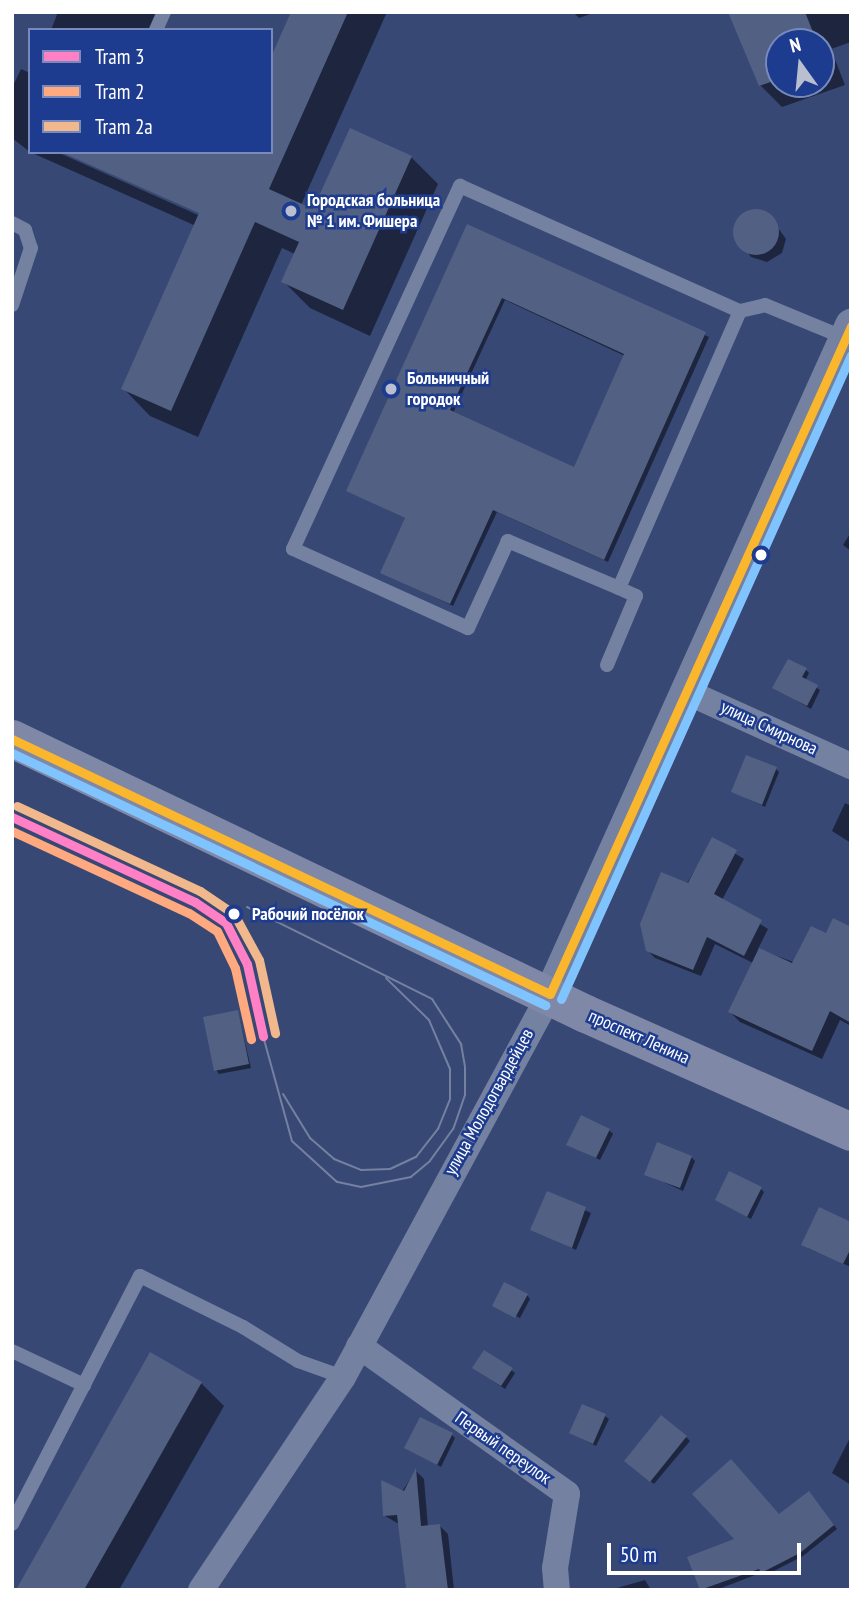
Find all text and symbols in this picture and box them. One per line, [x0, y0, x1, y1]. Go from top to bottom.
legend [28, 28, 273, 154]
north arrow [765, 28, 835, 98]
text: N [787, 32, 803, 58]
text: Tram 3 [95, 43, 144, 70]
text: Tram 2 [95, 78, 144, 105]
text: Tram 2а [95, 113, 153, 140]
place label: Городская больница № 1 им. Фишера [307, 190, 440, 232]
marker: Городская больница № 1 им. Фишера [281, 201, 301, 221]
place label: Больничный городок [407, 368, 489, 410]
marker: Больничный городок [381, 379, 401, 399]
unlabelled marker [754, 548, 768, 562]
street label: улица Смирнова [717, 696, 821, 760]
marker: Рабочий посёлок [223, 903, 245, 925]
place label: Рабочий посёлок [252, 903, 364, 925]
street label: проспект Ленина [585, 1005, 693, 1069]
street label: улица Молодогвардейцев [440, 1025, 538, 1179]
street label: Первый переулок [451, 1407, 555, 1489]
scale bar [611, 1528, 805, 1572]
text: 50 m [620, 1541, 657, 1568]

